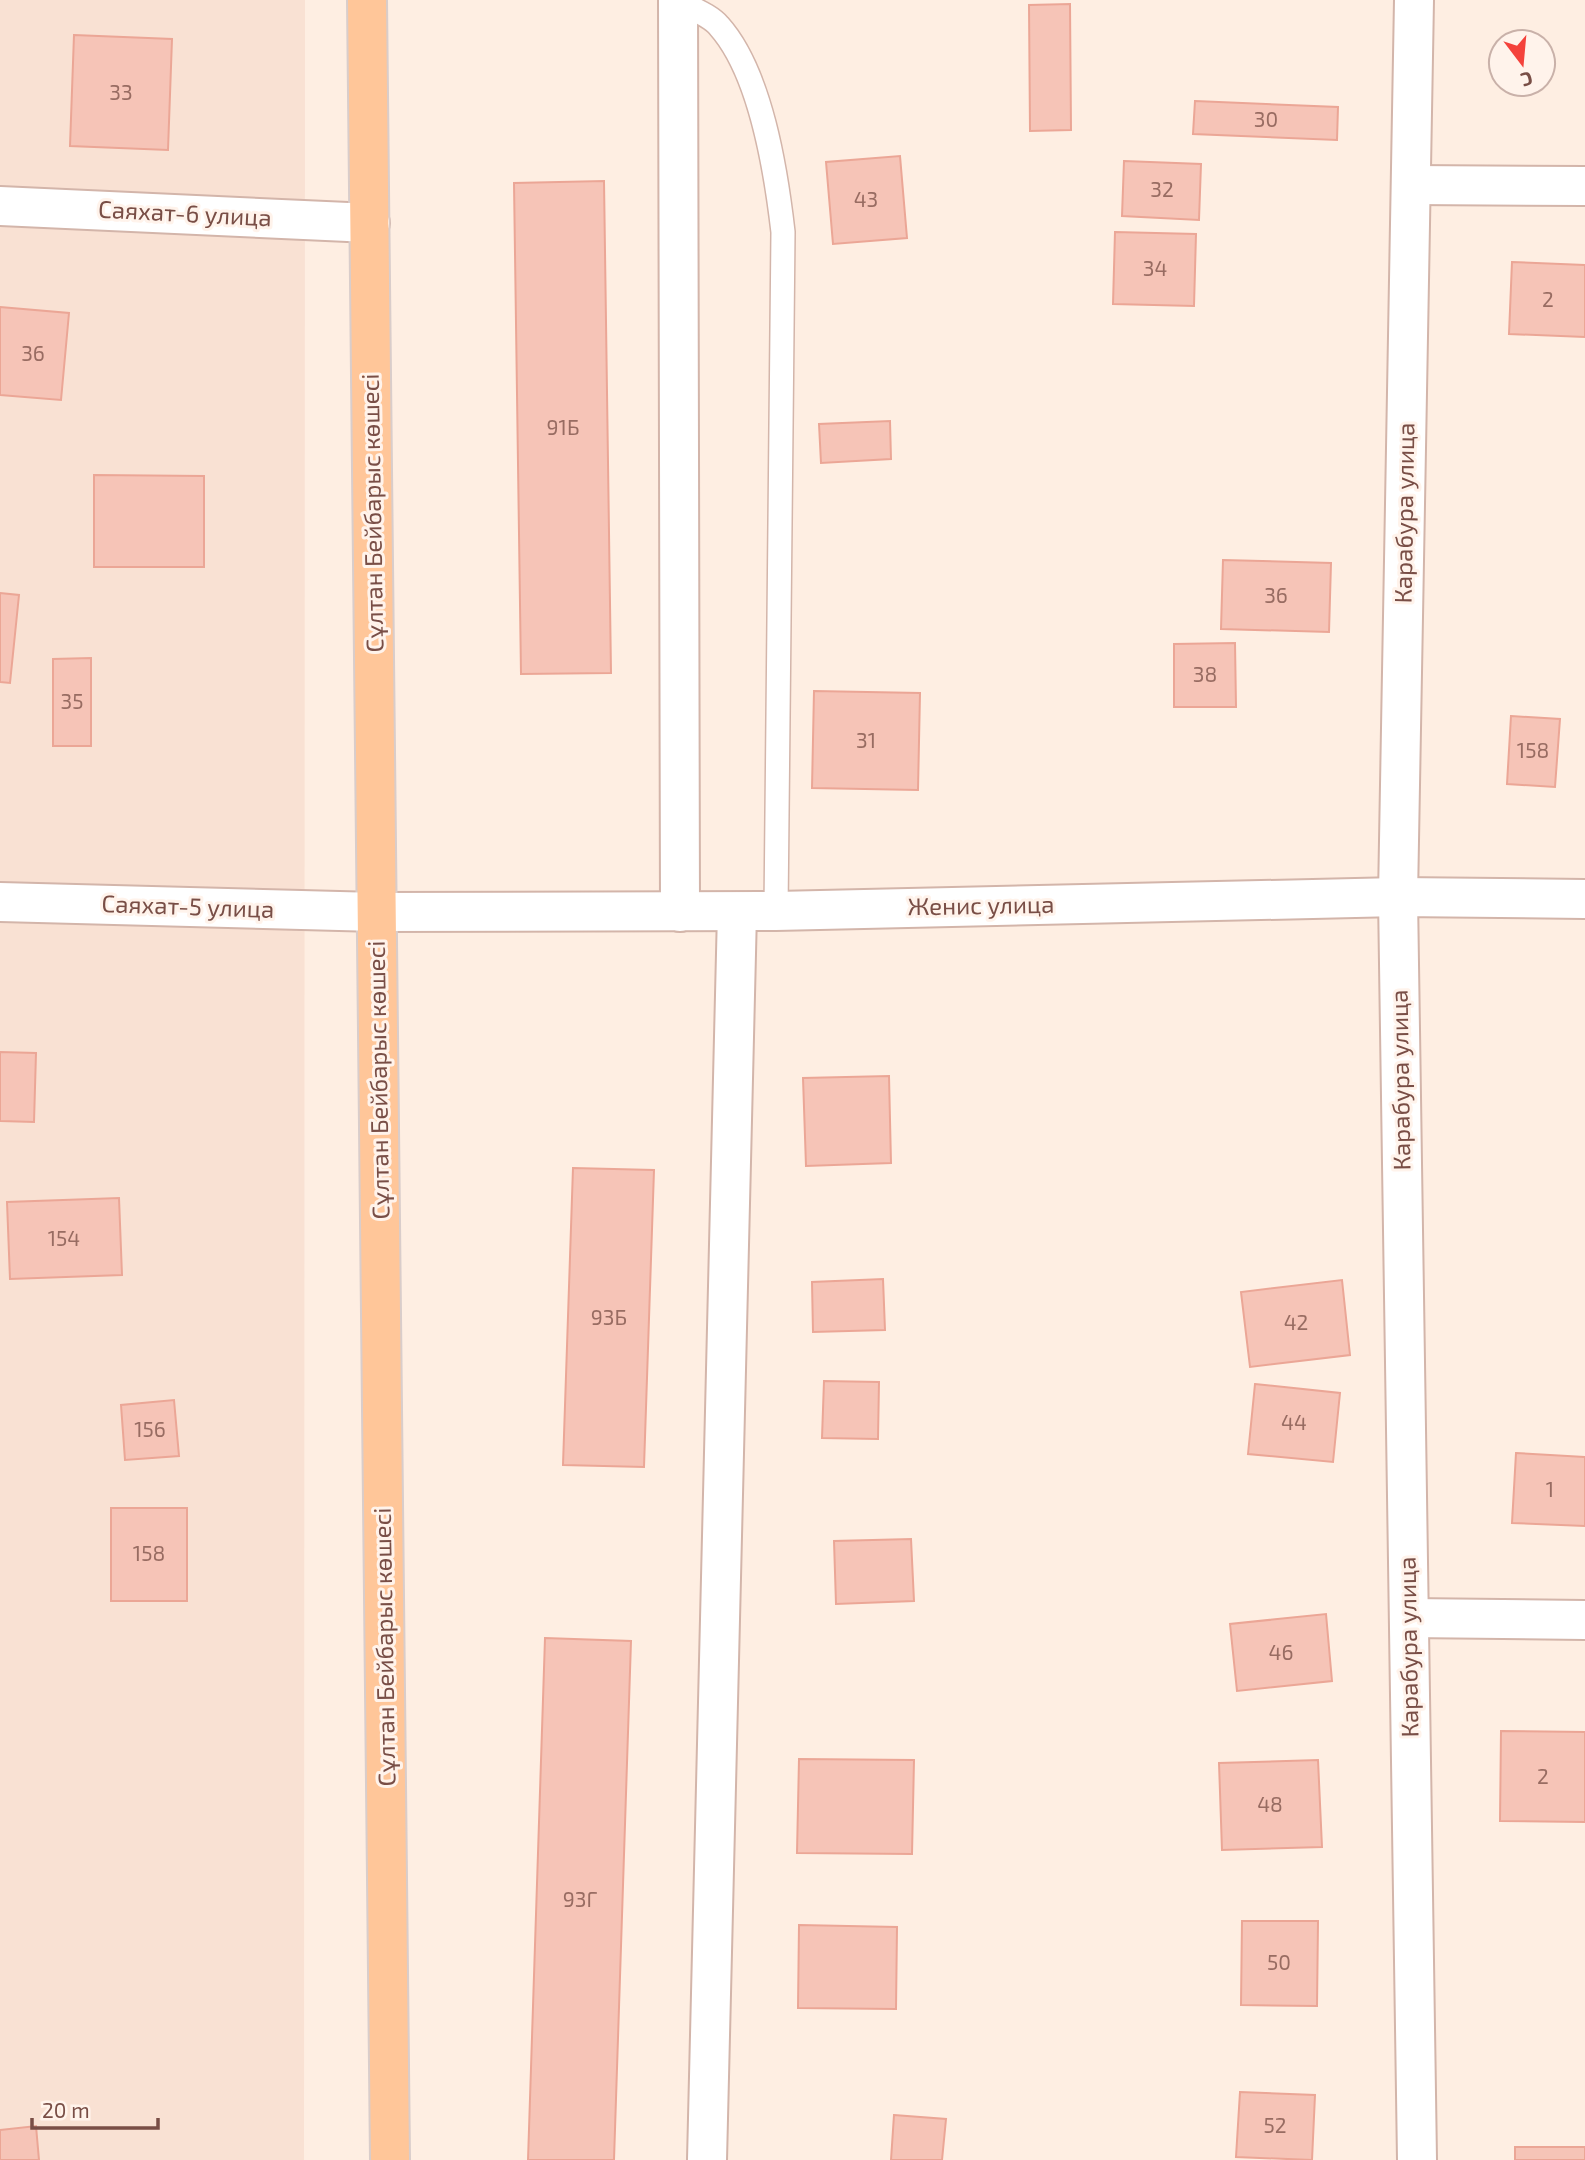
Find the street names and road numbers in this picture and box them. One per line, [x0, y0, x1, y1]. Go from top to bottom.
street label: Саяхат-6 улица [98, 193, 273, 233]
street label: Сұлтан Бейбарыс көшесі [355, 373, 388, 653]
street label: Карабура улица [1387, 422, 1421, 604]
street label: Саяхат-5 улица [101, 888, 275, 924]
street label: Женис улица [907, 889, 1055, 921]
street label: Сұлтан Бейбарыс көшесі [361, 940, 394, 1220]
street label: Карабура улица [1383, 989, 1417, 1171]
street label: Сұлтан Бейбарыс көшесі [367, 1507, 400, 1787]
street label: Карабура улица [1391, 1556, 1425, 1738]

